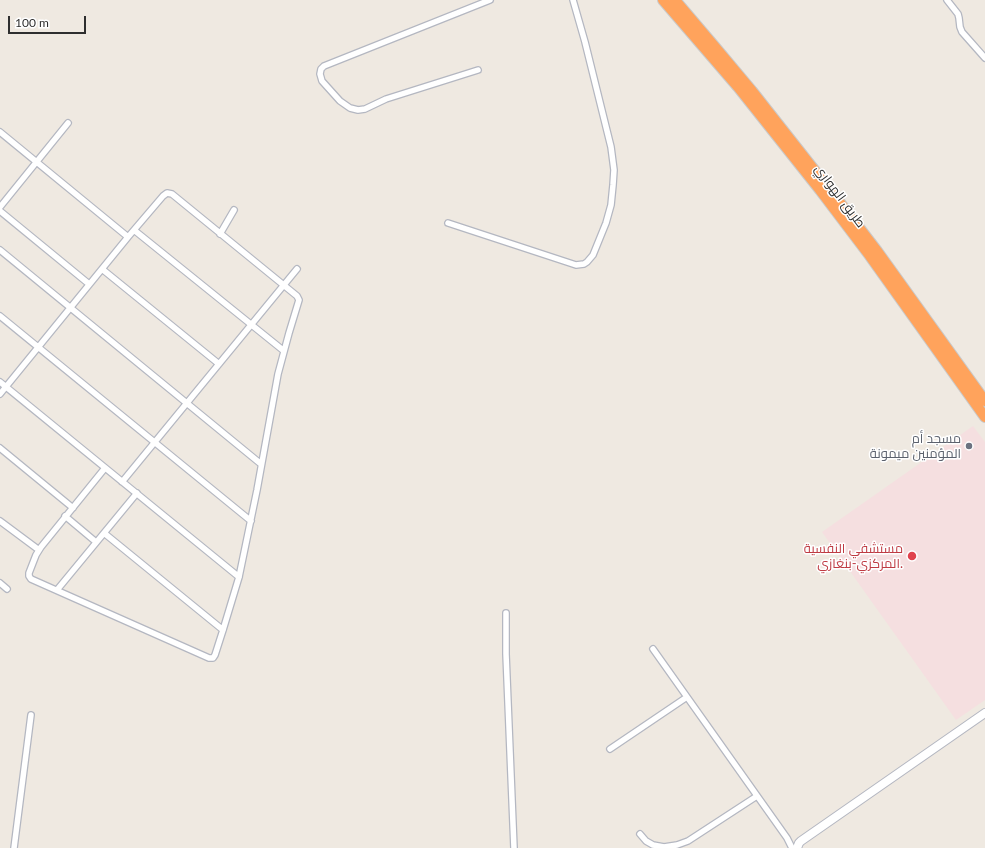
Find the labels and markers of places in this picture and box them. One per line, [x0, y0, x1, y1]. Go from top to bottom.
place label: مسجد أم المؤمنين ميمونة [870, 431, 961, 462]
marker: مسجد أم المؤمنين ميمونة [964, 441, 974, 451]
place label: مستشفي النفسية المركزي-بنغازي. [804, 541, 903, 572]
marker: مستشفي النفسية المركزي-بنغازي. [906, 550, 918, 562]

